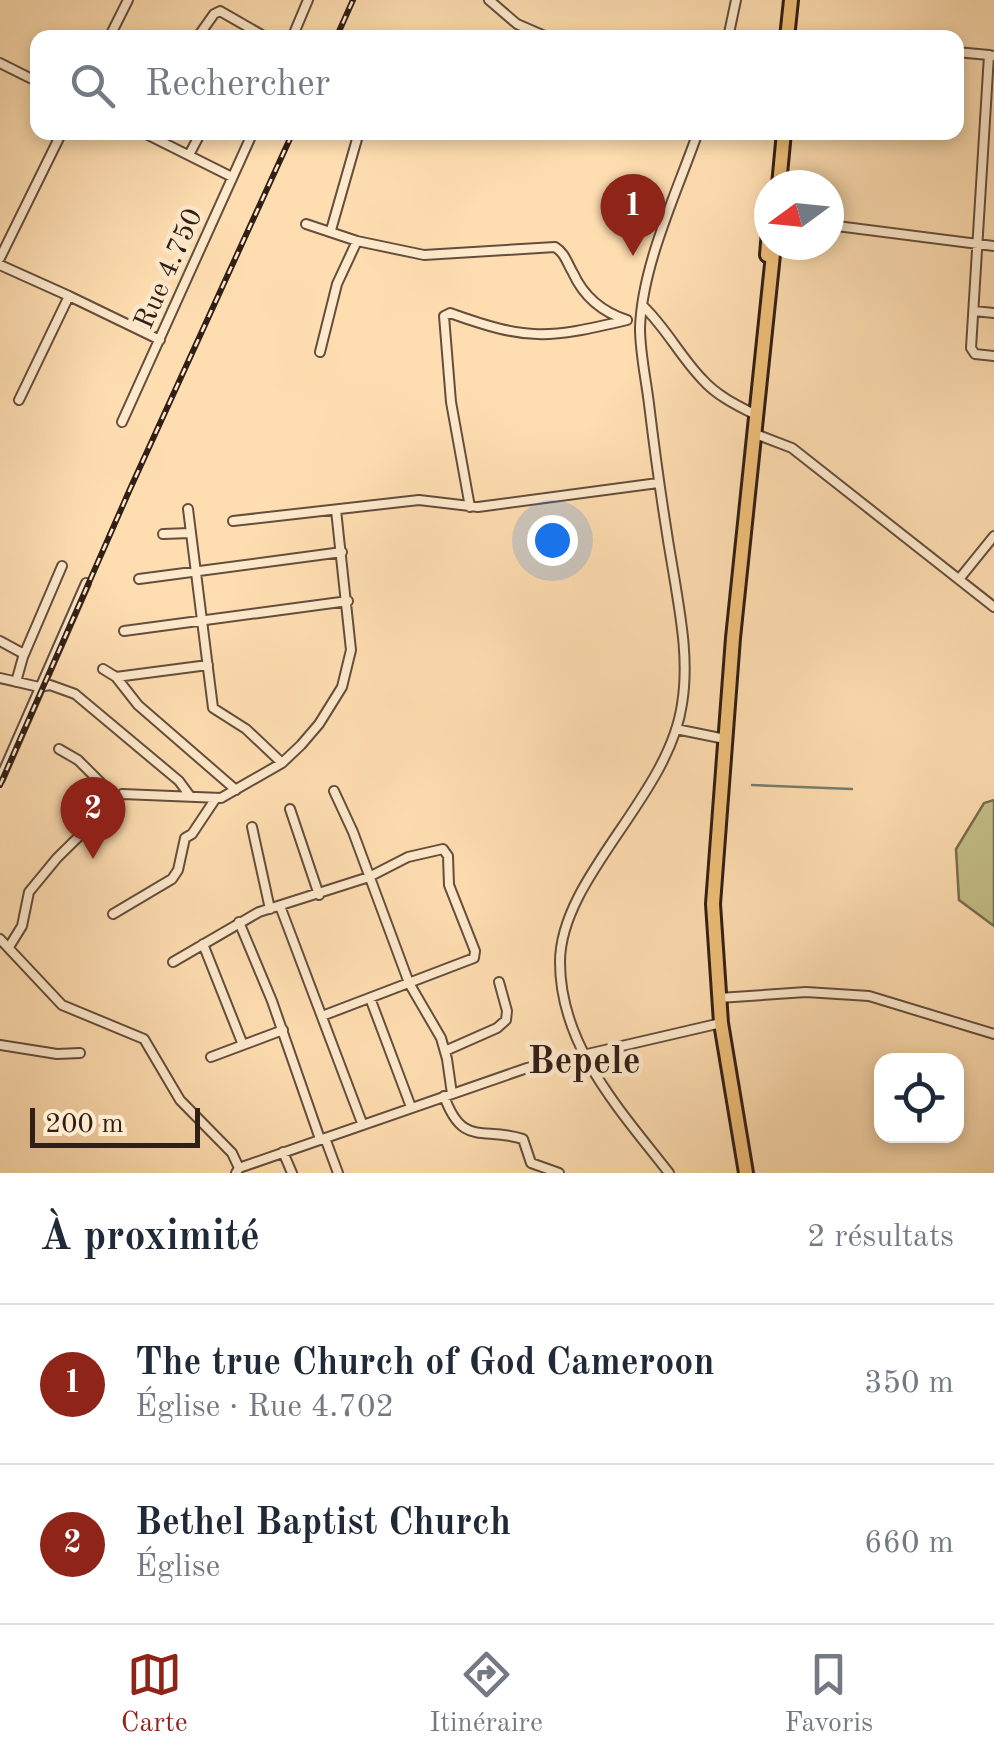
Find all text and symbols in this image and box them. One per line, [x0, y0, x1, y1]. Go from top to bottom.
search box [30, 30, 964, 140]
icon: search [65, 58, 120, 113]
text: Rechercher [145, 66, 330, 104]
north arrow [754, 170, 844, 260]
pin: 1 [600, 174, 666, 256]
street label: Rue 4.750 [131, 205, 209, 334]
your location [527, 515, 578, 566]
pin: 2 [61, 776, 126, 859]
district label: Bepele [527, 1044, 641, 1082]
map controls [874, 1053, 964, 1143]
button: locate [874, 1053, 964, 1143]
scale bar [30, 1103, 200, 1148]
text: 200 m [45, 1111, 124, 1139]
text: À proximité [40, 1217, 260, 1259]
text: 2 résultats [807, 1222, 954, 1254]
text: The true Church of God Cameroon [135, 1345, 715, 1383]
text: 1 [63, 1368, 82, 1400]
text: 350 m [864, 1368, 954, 1400]
text: Église · Rue 4.702 [135, 1392, 394, 1424]
text: Bethel Baptist Church [135, 1505, 511, 1543]
text: 2 [63, 1528, 82, 1560]
text: 660 m [864, 1528, 954, 1560]
text: Église [135, 1552, 220, 1584]
tab: Carte [121, 1647, 188, 1742]
tab: Itinéraire [429, 1647, 543, 1742]
tab: Favoris [784, 1647, 873, 1742]

